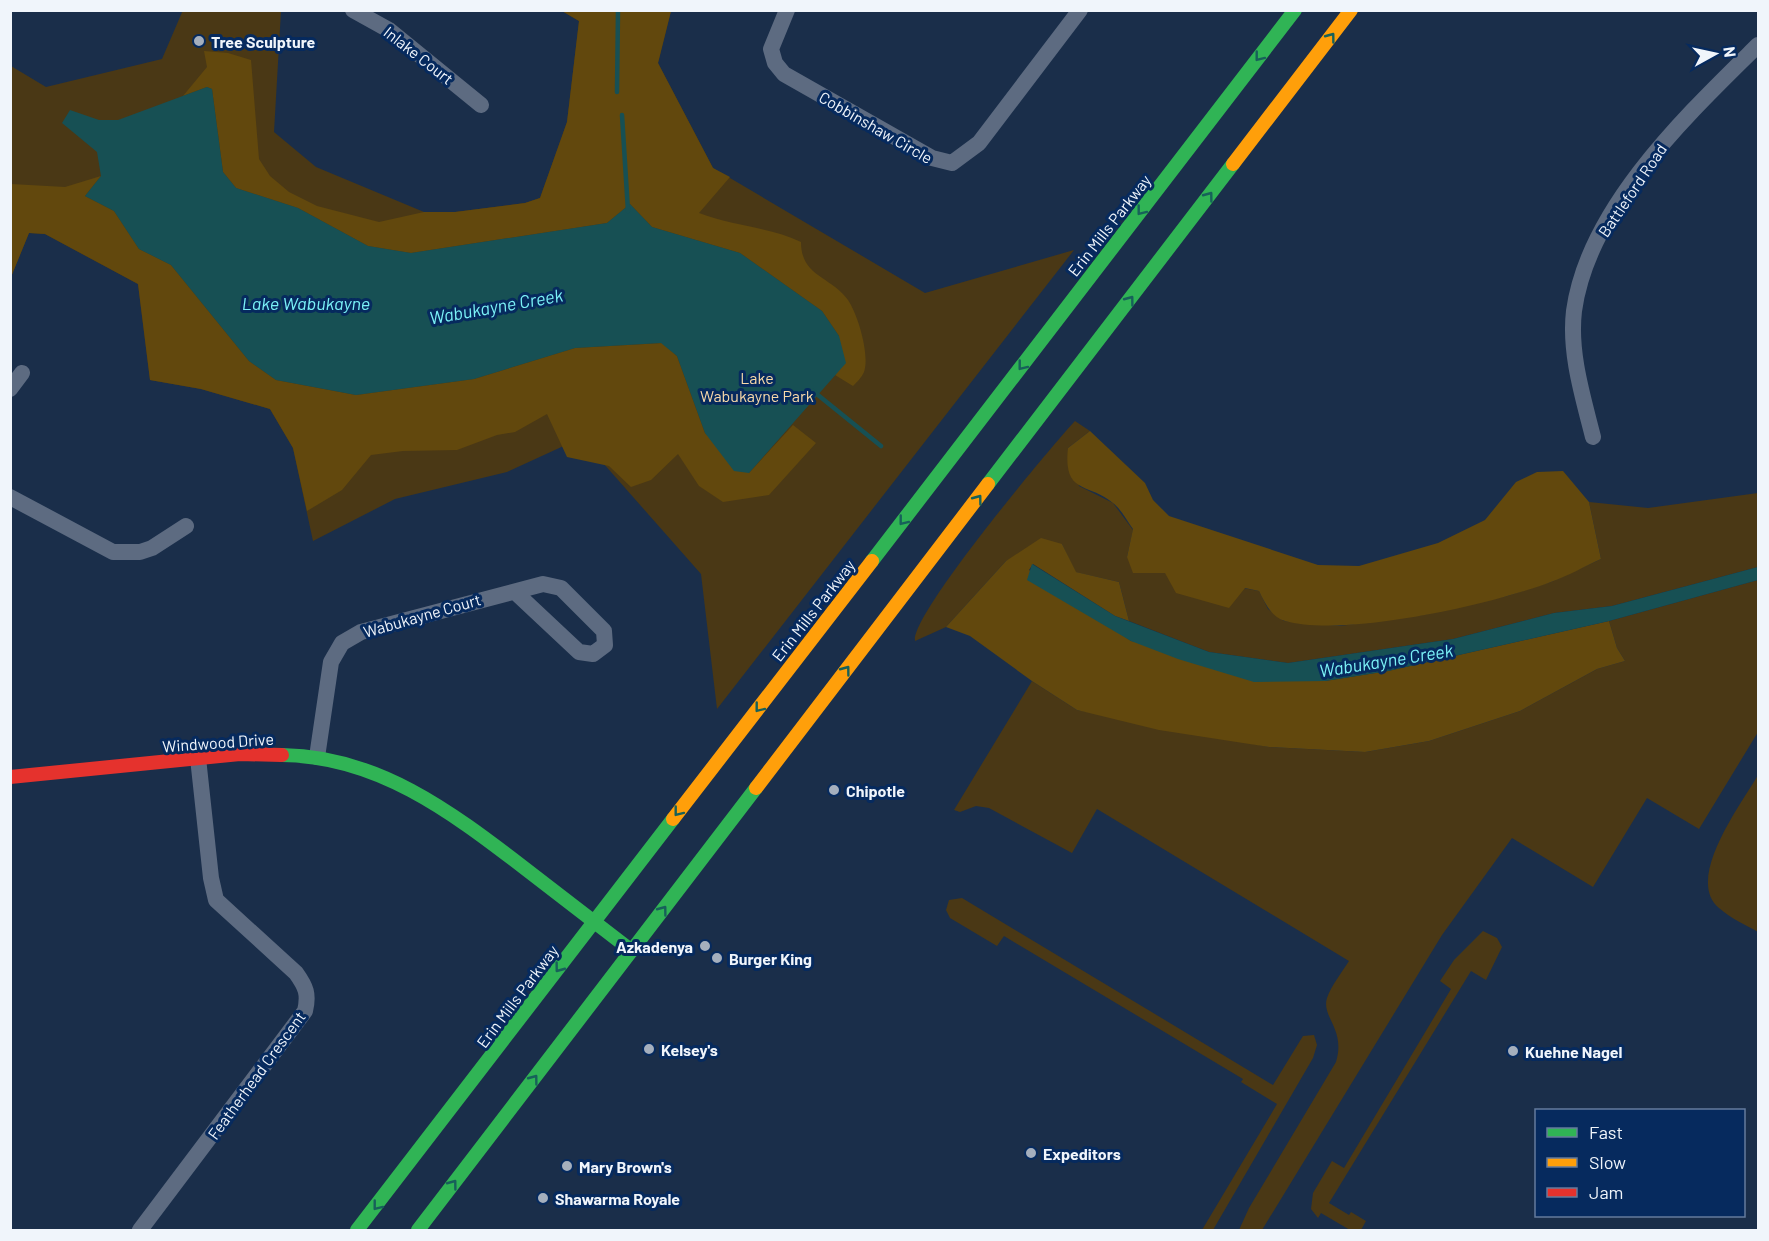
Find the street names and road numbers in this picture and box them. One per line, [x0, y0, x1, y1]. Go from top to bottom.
street label: Inlake Court [380, 22, 458, 88]
street label: Cobbinshaw Circle [816, 87, 936, 167]
street label: Battleford Road [1594, 140, 1670, 240]
street label: Erin Mills Parkway [1064, 170, 1155, 279]
street label: Erin Mills Parkway [768, 555, 859, 664]
street label: Wabukayne Court [361, 589, 483, 641]
street label: Windwood Drive [162, 729, 274, 755]
street label: Erin Mills Parkway [472, 940, 562, 1051]
street label: Featherhead Crescent [203, 1007, 309, 1143]

